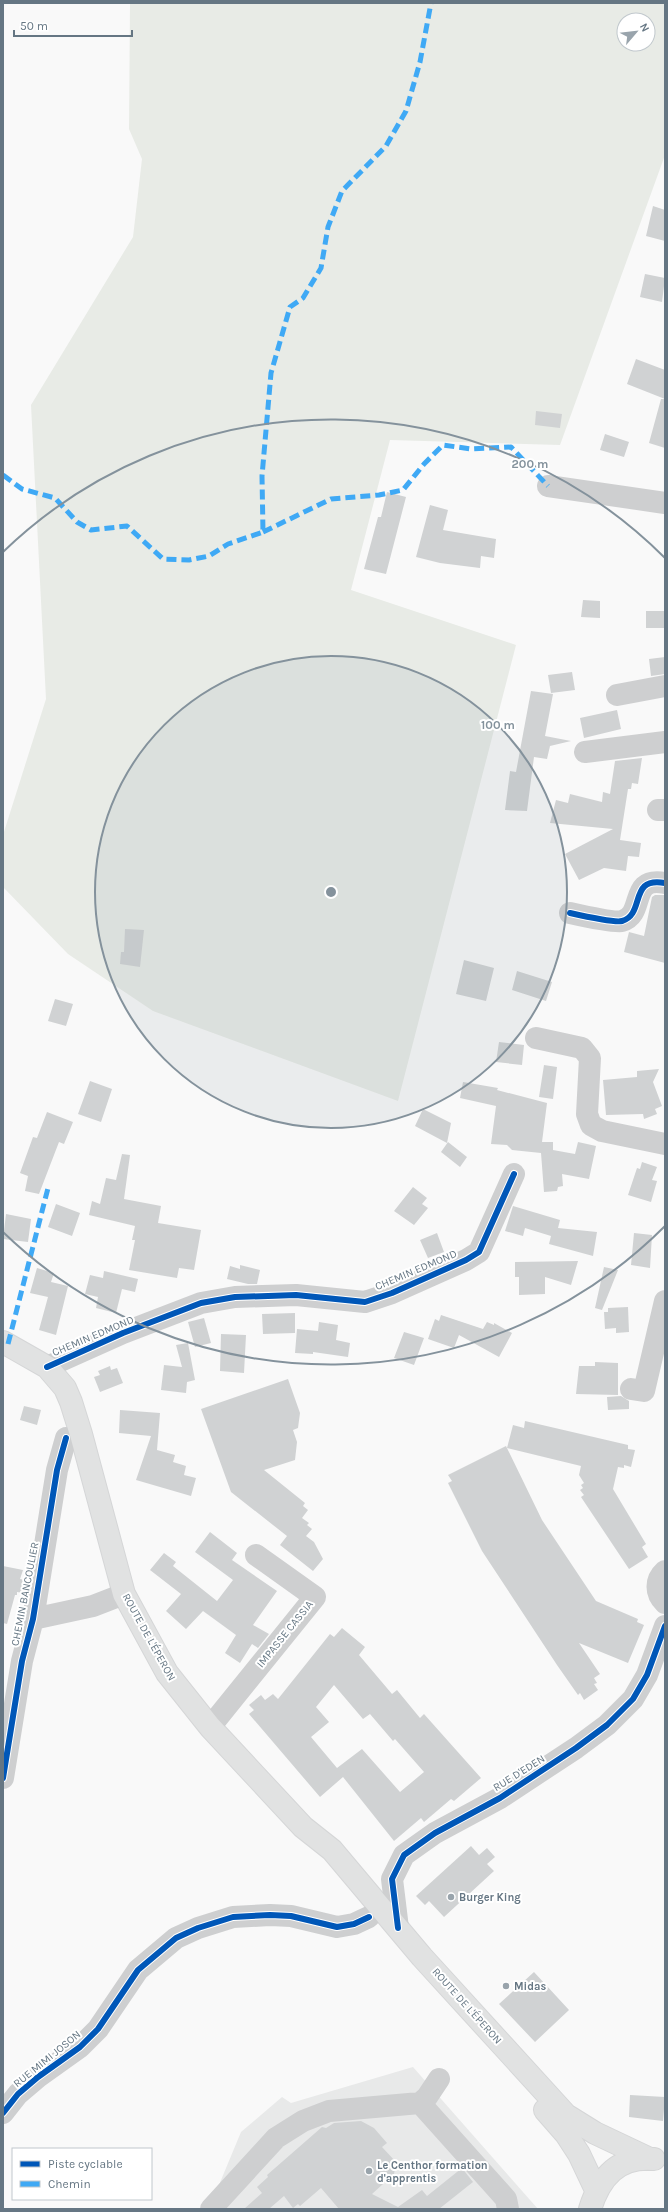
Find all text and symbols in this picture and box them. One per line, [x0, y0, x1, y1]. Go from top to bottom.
scale bar [14, 12, 132, 38]
north arrow [616, 12, 656, 52]
text: 50 m [20, 19, 48, 33]
text: N [637, 21, 652, 34]
text: 200 m [512, 457, 548, 471]
text: 100 m [481, 718, 515, 732]
centre of rings [324, 885, 338, 899]
street label: CHEMIN EDMOND [373, 1247, 459, 1293]
street label: CHEMIN EDMOND [50, 1313, 136, 1359]
street label: CHEMIN BANCOULIER [9, 1541, 42, 1647]
street label: ROUTE DE L'ÉPERON [120, 1590, 180, 1683]
street label: IMPASSE CASSIA [254, 1597, 316, 1670]
street label: RUE D'EDEN [491, 1752, 547, 1794]
place label: Burger King [459, 1891, 521, 1904]
marker: Burger King [446, 1892, 456, 1902]
street label: ROUTE DE L'ÉPERON [429, 1964, 506, 2047]
place label: Midas [514, 1980, 546, 1993]
marker: Midas [501, 1981, 511, 1991]
street label: RUE MIMI JOSON [11, 2028, 83, 2090]
legend [12, 2148, 152, 2200]
text: Piste cyclable [48, 2157, 123, 2171]
place label: Le Centhor formation d'apprentis [377, 2159, 488, 2185]
marker: Le Centhor formation d'apprentis [364, 2166, 374, 2176]
text: Chemin [48, 2177, 91, 2191]

